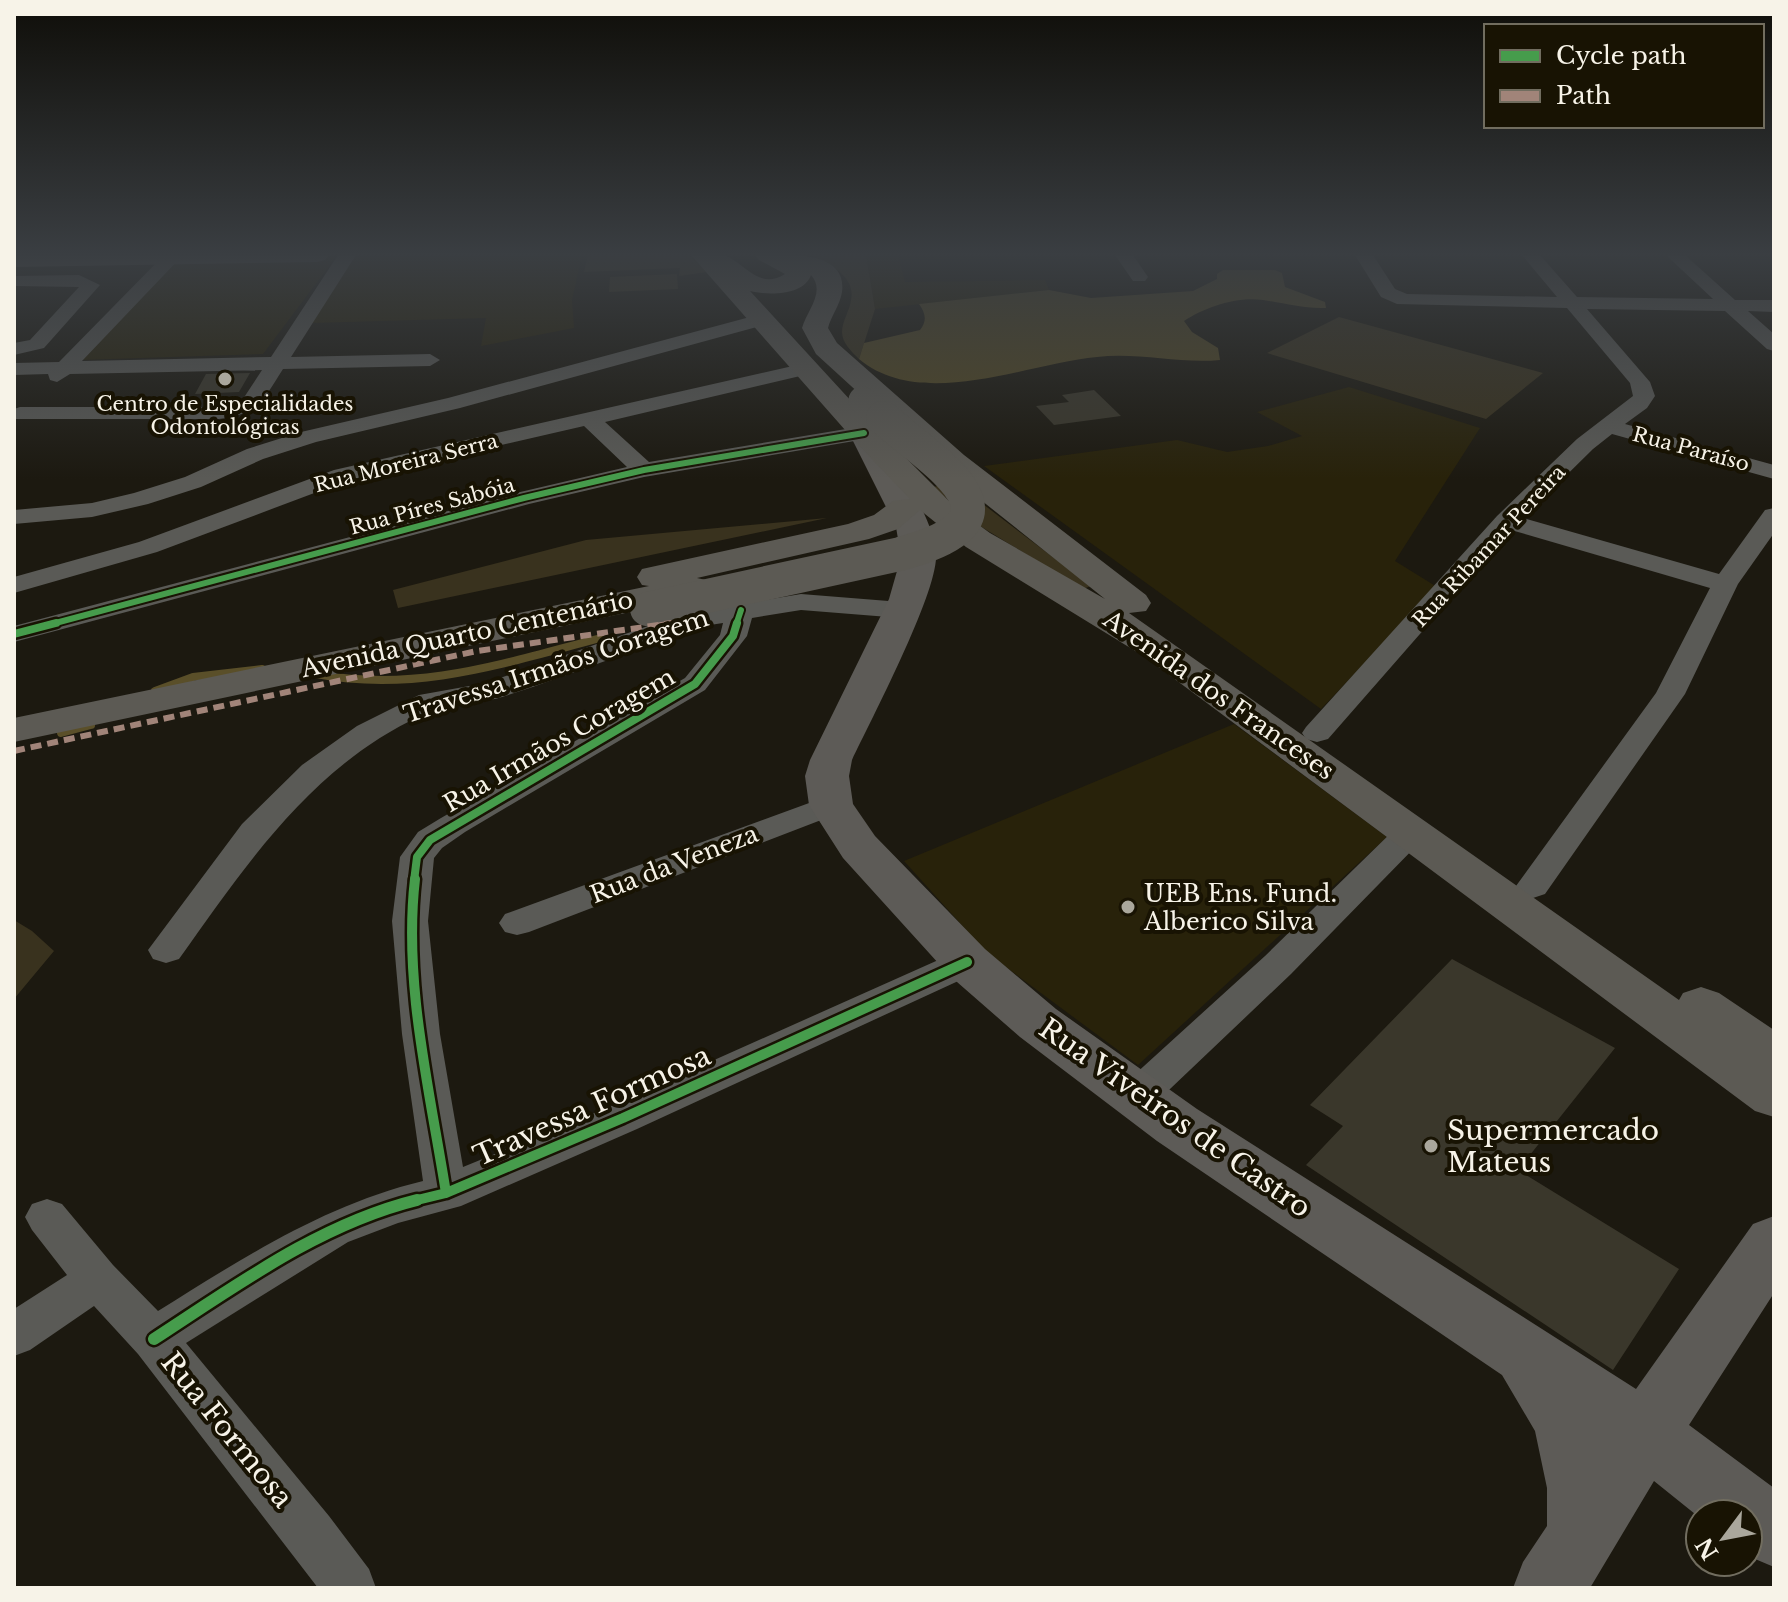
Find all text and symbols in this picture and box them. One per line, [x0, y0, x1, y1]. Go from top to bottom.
legend [1484, 24, 1764, 128]
text: Cycle path [1556, 41, 1687, 70]
text: Path [1556, 81, 1611, 110]
marker: Centro de Especialidades Odontológicas [216, 370, 234, 388]
place label: Centro de Especialidades Odontológicas [97, 392, 353, 439]
street label: Rua Paraíso [1630, 422, 1752, 476]
street label: Rua Moreira Serra [312, 428, 501, 497]
street label: Rua Ribamar Pereira [1408, 459, 1571, 632]
street label: Rua Píres Sabóia [347, 472, 518, 540]
street label: Avenida Quarto Centenário [297, 585, 636, 684]
street label: Travessa Irmãos Coragem [400, 603, 712, 729]
street label: Avenida dos Franceses [1097, 604, 1340, 786]
street label: Rua Irmãos Coragem [438, 662, 680, 818]
street label: Rua da Veneza [586, 818, 763, 909]
place label: UEB Ens. Fund. Alberico Silva [1143, 879, 1337, 936]
marker: UEB Ens. Fund. Alberico Silva [1119, 898, 1137, 916]
street label: Rua Viveiros de Castro [1032, 1011, 1318, 1225]
street label: Travessa Formosa [468, 1038, 716, 1174]
place label: Supermercado Mateus [1447, 1113, 1659, 1180]
marker: Supermercado Mateus [1422, 1137, 1440, 1155]
street label: Rua Formosa [154, 1345, 301, 1515]
north arrow [1684, 1498, 1764, 1578]
text: N [1690, 1532, 1724, 1564]

